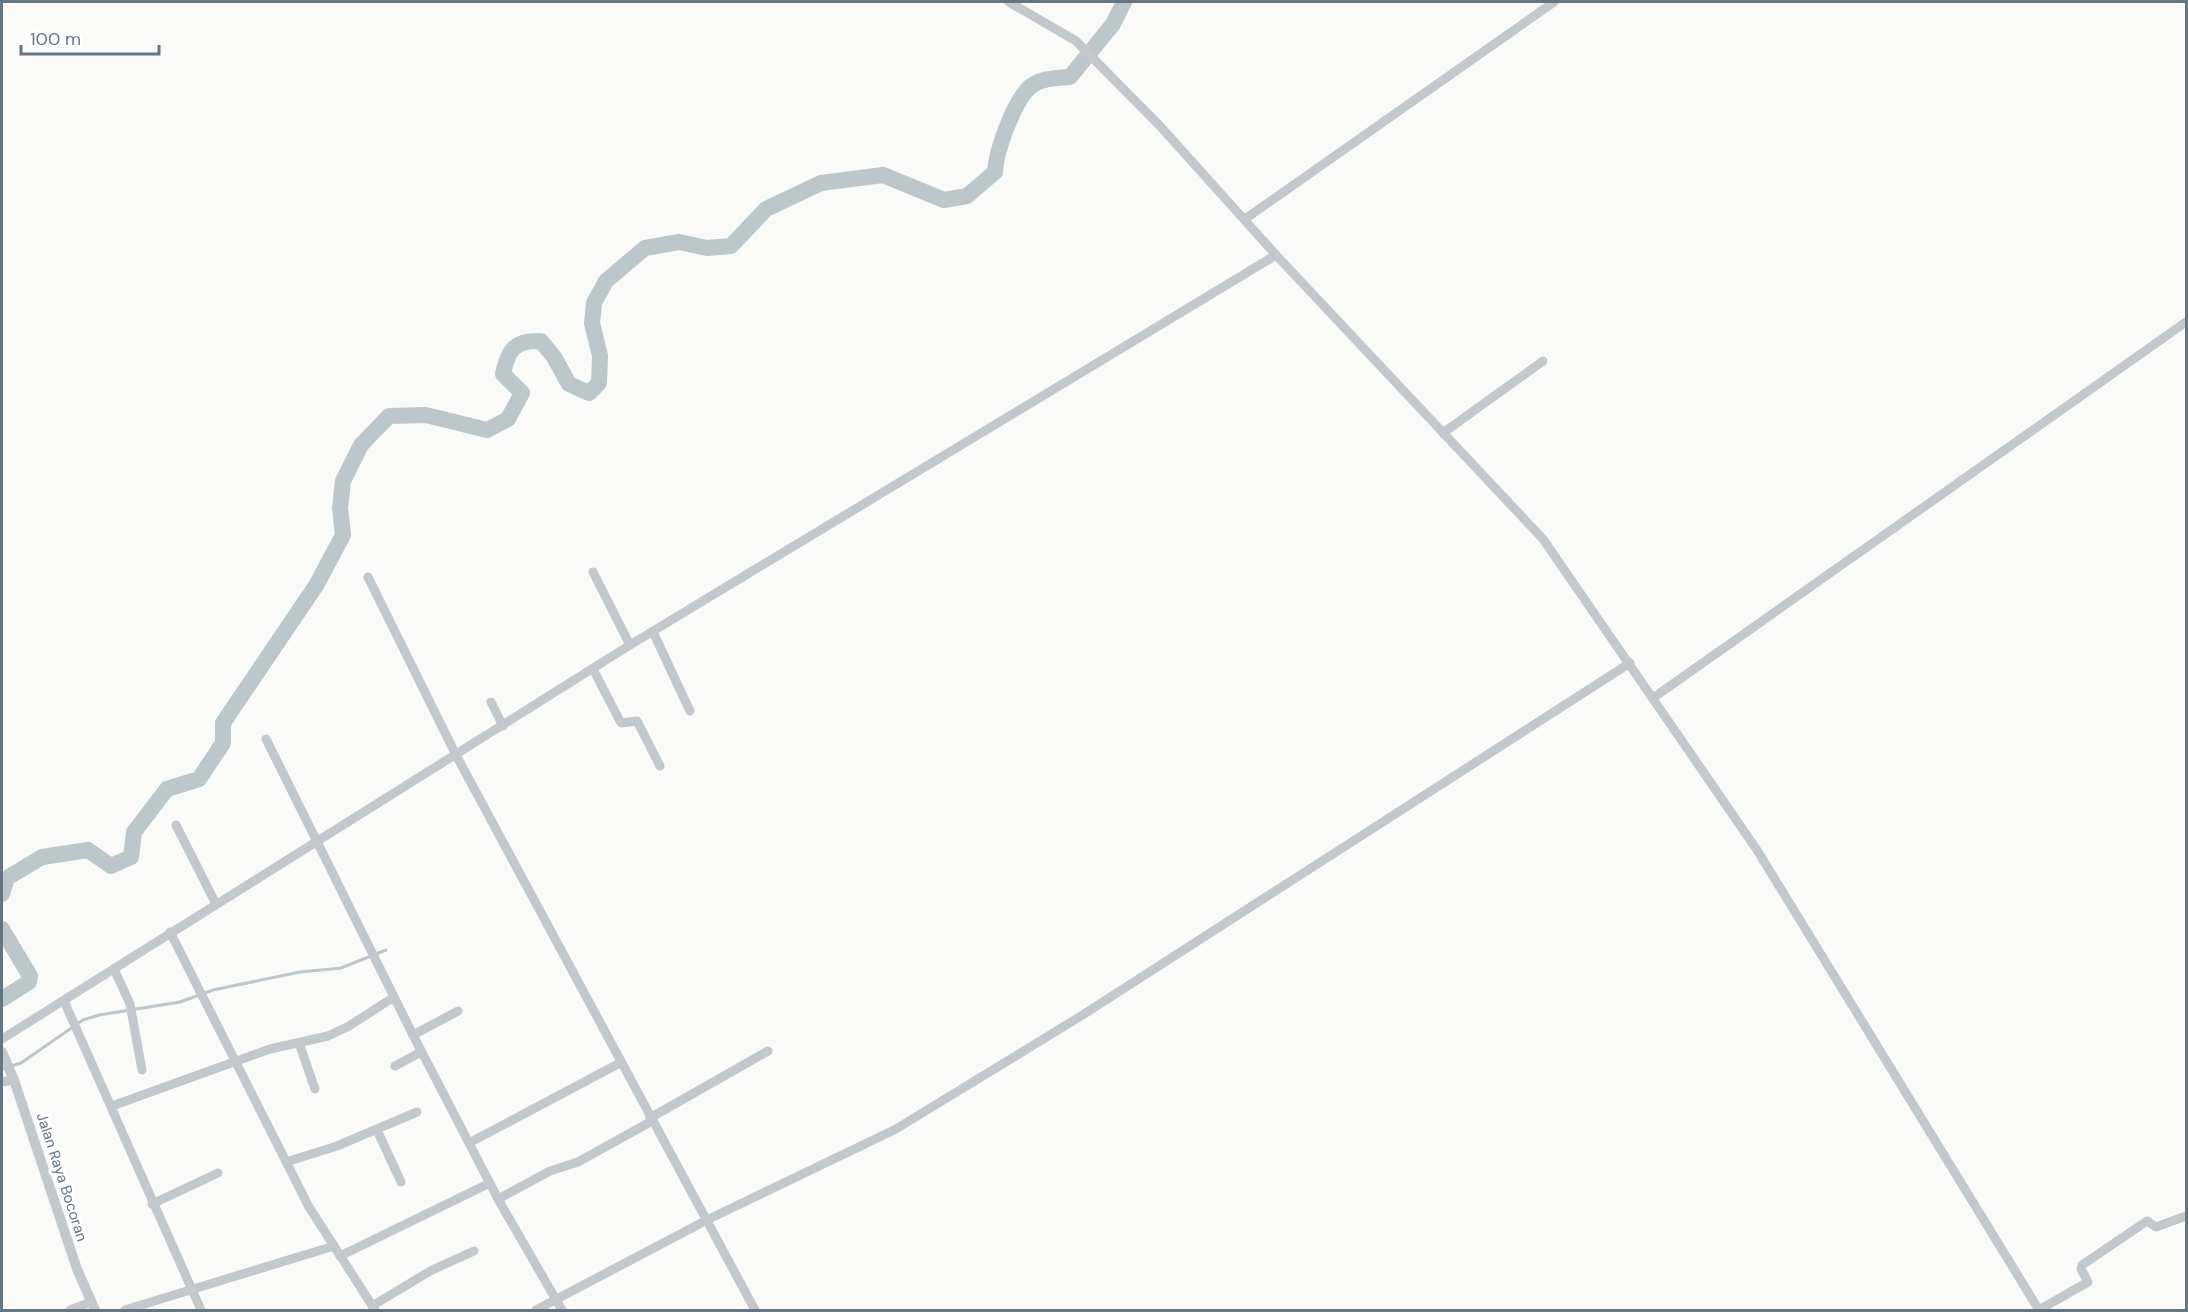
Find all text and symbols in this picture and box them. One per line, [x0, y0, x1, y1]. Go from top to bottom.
scale bar [21, 18, 159, 56]
text: 100 m [30, 27, 81, 51]
street label: Jalan Raya Bocoran [32, 1110, 92, 1244]

